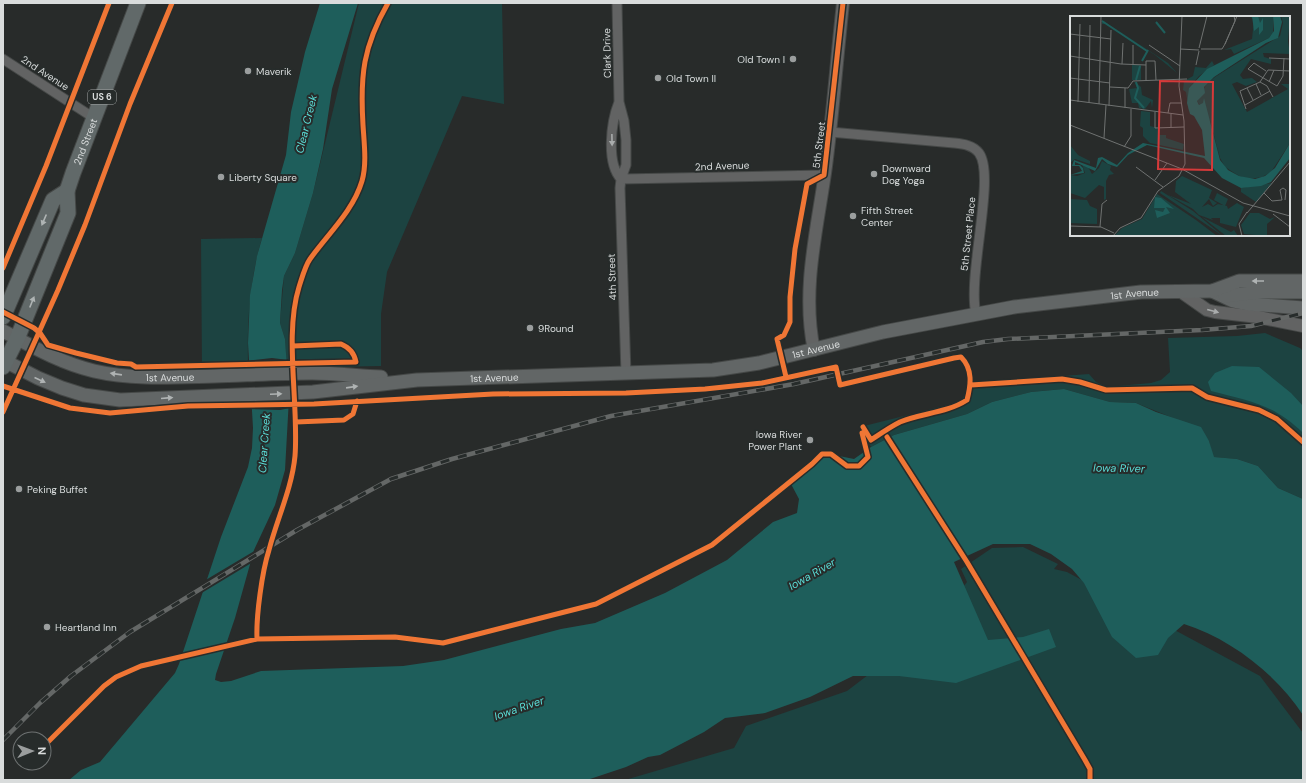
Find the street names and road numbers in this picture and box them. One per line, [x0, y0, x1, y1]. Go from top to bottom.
street label: Clark Drive [600, 28, 614, 78]
street label: 2nd Avenue [19, 53, 72, 93]
road number: US 6 [88, 90, 116, 104]
street label: 2nd Street [70, 116, 100, 167]
street label: 5th Street [810, 121, 828, 169]
street label: 2nd Avenue [695, 159, 750, 173]
street label: 5th Street Place [958, 196, 978, 272]
street label: 4th Street [605, 253, 619, 301]
street label: 1st Avenue [1110, 285, 1159, 302]
street label: 1st Avenue [791, 337, 841, 361]
street label: 1st Avenue [145, 370, 195, 384]
street label: 1st Avenue [470, 370, 519, 385]

